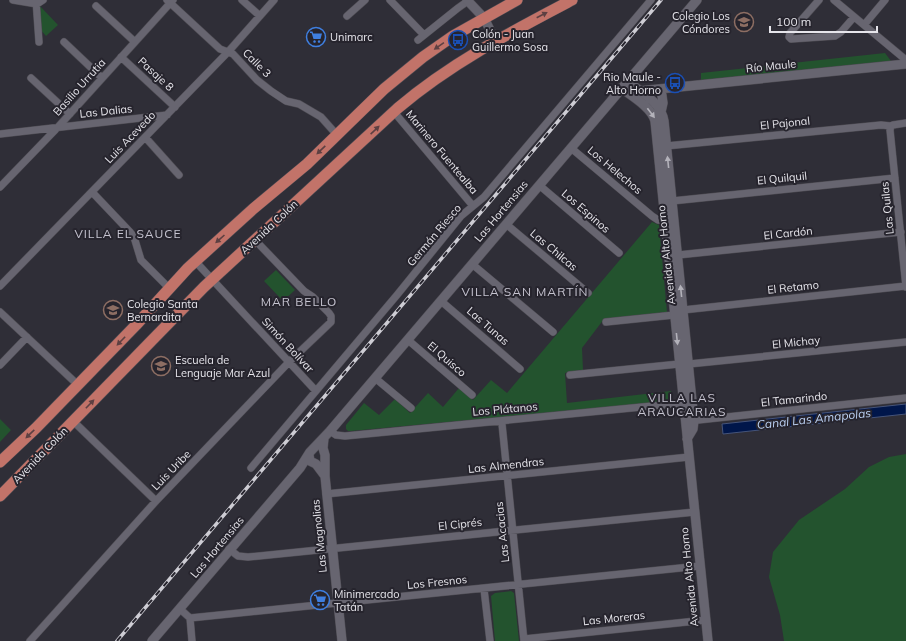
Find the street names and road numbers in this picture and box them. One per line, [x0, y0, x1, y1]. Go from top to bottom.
street label: Calle 3 [240, 46, 274, 80]
street label: Pasaje 8 [135, 54, 177, 94]
street label: Basilio Urrutia [50, 56, 108, 118]
street label: Río Maule [745, 56, 797, 76]
street label: Las Dalias [79, 101, 133, 121]
street label: Marinero Fuentealba [403, 107, 481, 197]
street label: Luis Acevedo [102, 108, 158, 166]
street label: El Pajonal [759, 113, 811, 133]
street label: Los Helechos [585, 143, 645, 197]
street label: El Quilquil [756, 168, 808, 188]
street label: Las Hortensias [471, 177, 531, 245]
street label: Las Quilas [877, 181, 897, 235]
street label: Los Espinos [559, 186, 613, 236]
street label: Avenida Colón [237, 197, 301, 257]
street label: Germán Riesco [404, 201, 464, 269]
street label: Avenida Alto Horno [654, 205, 678, 305]
street label: El Cardón [763, 223, 813, 243]
street label: Las Chilcas [527, 226, 581, 274]
street label: El Retamo [767, 277, 819, 297]
street label: Las Tunas [464, 304, 512, 348]
street label: Simón Bolívar [259, 315, 317, 375]
street label: El Michay [771, 332, 821, 351]
street label: El Quisco [425, 338, 469, 380]
street label: El Tamarindo [760, 389, 828, 409]
street label: Los Plátanos [472, 399, 538, 419]
street label: Avenida Colón [9, 424, 71, 486]
street label: Luis Uribe [148, 447, 194, 493]
street label: Las Almendras [467, 454, 545, 476]
street label: Las Magnolias [308, 499, 330, 573]
street label: Las Acacias [492, 501, 512, 563]
street label: Las Hortensias [187, 513, 247, 581]
street label: El Ciprés [437, 515, 483, 533]
street label: Avenida Alto Horno [677, 527, 701, 627]
street label: Los Fresnos [406, 572, 468, 592]
street label: Las Moreras [582, 608, 646, 628]

